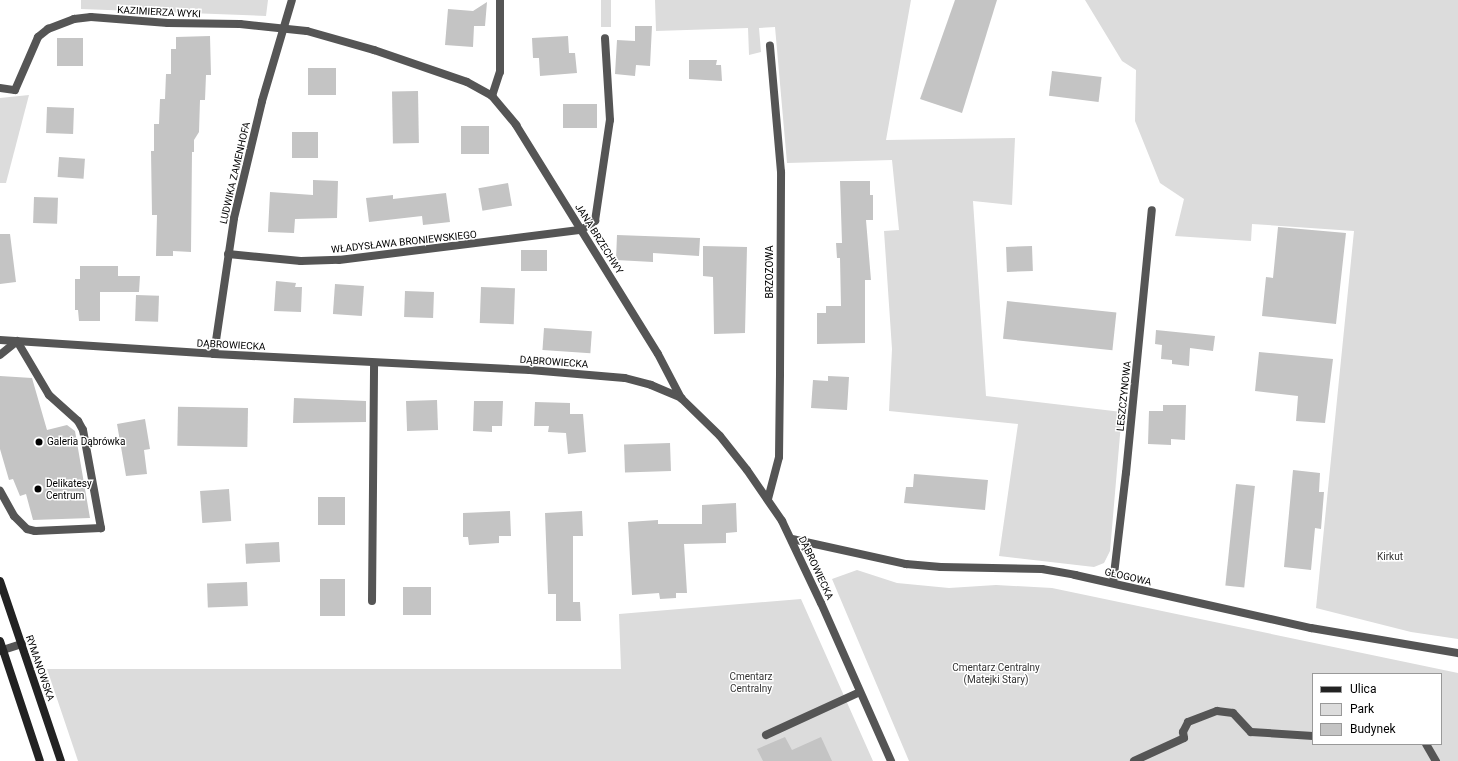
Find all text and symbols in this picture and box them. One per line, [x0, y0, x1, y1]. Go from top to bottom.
street label: KAZIMIERZA WYKI [117, 4, 201, 20]
street label: LUDWIKA ZAMENHOFA [217, 121, 253, 225]
street label: JANA BRZECHWY [573, 202, 625, 276]
street label: WŁADYSŁAWA BRONIEWSKIEGO [331, 228, 477, 256]
street label: BRZOZOWA [764, 246, 776, 298]
street label: DĄBROWIECKA [196, 337, 266, 353]
street label: DĄBROWIECKA [519, 354, 589, 370]
street label: LESZCZYNOWA [1114, 360, 1134, 432]
place label: Galeria Dąbrówka [47, 436, 125, 448]
marker: Galeria Dąbrówka [34, 437, 44, 447]
place label: Delikatesy Centrum [46, 477, 92, 500]
marker: Delikatesy Centrum [33, 484, 43, 494]
street label: DĄBROWIECKA [796, 534, 836, 602]
park label: Kirkut [1377, 551, 1403, 563]
street label: GŁOGOWA [1103, 566, 1153, 588]
street label: RYMANOWSKA [23, 633, 57, 703]
park label: Cmentarz Centralny (Matejki Stary) [952, 661, 1040, 684]
park label: Cmentarz Centralny [729, 670, 773, 694]
legend [1312, 673, 1442, 745]
text: Ulica [1350, 682, 1376, 696]
text: Park [1350, 702, 1374, 716]
text: Budynek [1350, 722, 1396, 736]

